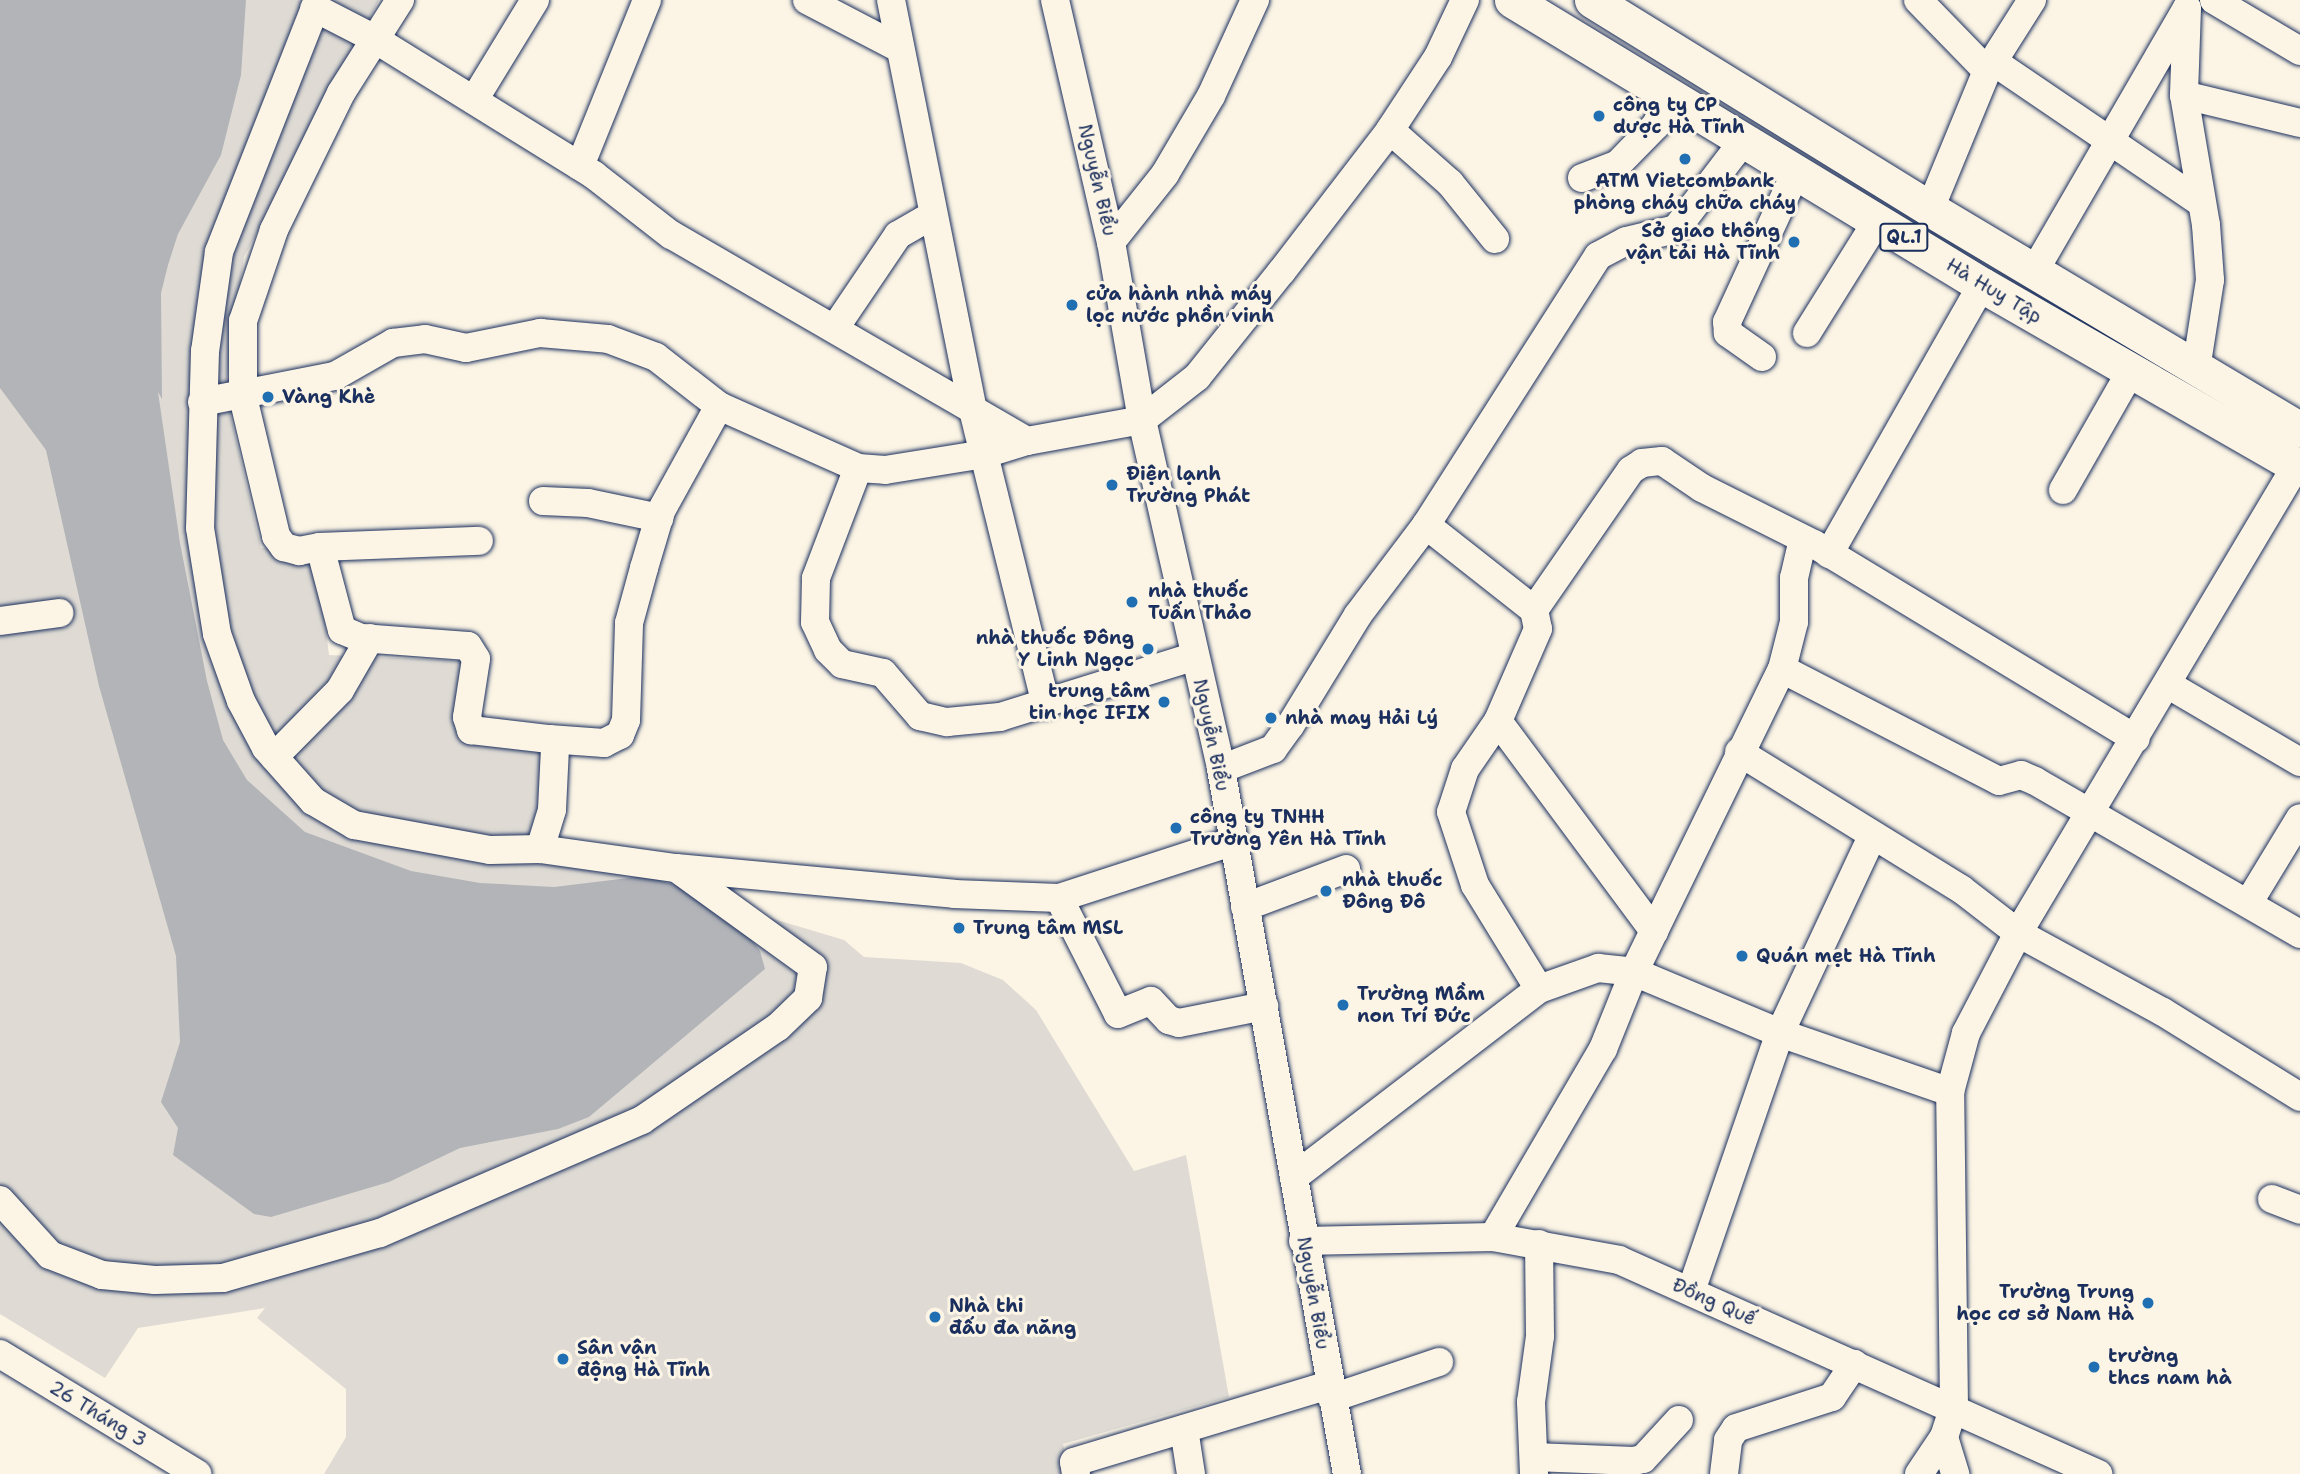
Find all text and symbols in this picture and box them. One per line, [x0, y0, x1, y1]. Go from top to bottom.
place label: công ty CP dược Hà Tĩnh [1613, 94, 1745, 138]
marker: công ty CP dược Hà Tĩnh [1591, 108, 1607, 124]
street label: Nguyễn Biểu [1073, 122, 1121, 238]
marker: ATM Vietcombank phòng cháy chữa cháy [1677, 151, 1693, 167]
place label: ATM Vietcombank phòng cháy chữa cháy [1574, 170, 1796, 214]
place label: Sở giao thông vận tải Hà Tĩnh [1626, 220, 1780, 264]
road number: QL.1 [1878, 222, 1930, 251]
marker: Sở giao thông vận tải Hà Tĩnh [1786, 234, 1802, 250]
street label: Hà Huy Tập [1942, 254, 2046, 328]
place label: cửa hành nhà máy lọc nước phồn vinh [1086, 283, 1274, 327]
marker: cửa hành nhà máy lọc nước phồn vinh [1064, 297, 1080, 313]
place label: Vàng Khè [282, 386, 376, 408]
marker: Vàng Khè [260, 389, 276, 405]
place label: Điện lạnh Trường Phát [1126, 463, 1250, 507]
marker: Điện lạnh Trường Phát [1104, 477, 1120, 493]
place label: nhà thuốc Tuấn Thảo [1148, 580, 1252, 624]
marker: nhà thuốc Tuấn Thảo [1122, 592, 1142, 612]
place label: nhà thuốc Đông Y Linh Ngọc [976, 627, 1134, 671]
marker: nhà thuốc Đông Y Linh Ngọc [1140, 641, 1156, 657]
street label: Nguyễn Biểu [1188, 677, 1234, 793]
place label: trung tâm tin học IFIX [1029, 680, 1150, 724]
marker: trung tâm tin học IFIX [1156, 694, 1172, 710]
place label: nhà may Hải Lý [1285, 707, 1438, 729]
marker: nhà may Hải Lý [1263, 710, 1279, 726]
place label: công ty TNHH Trường Yên Hà Tĩnh [1190, 806, 1386, 850]
marker: công ty TNHH Trường Yên Hà Tĩnh [1168, 820, 1184, 836]
place label: nhà thuốc Đông Đô [1342, 869, 1443, 913]
marker: nhà thuốc Đông Đô [1316, 881, 1336, 901]
place label: Trung tâm MSL [973, 917, 1123, 939]
marker: Trung tâm MSL [951, 920, 967, 936]
place label: Quán mẹt Hà Tĩnh [1756, 945, 1936, 967]
marker: Quán mẹt Hà Tĩnh [1734, 948, 1750, 964]
place label: Trường Mầm non Trí Đức [1357, 983, 1485, 1027]
marker: Trường Mầm non Trí Đức [1335, 997, 1351, 1013]
street label: Nguyễn Biểu [1292, 1235, 1334, 1351]
street label: Đồng Quế [1669, 1273, 1759, 1331]
place label: Trường Trung học cơ sở Nam Hà [1956, 1281, 2134, 1325]
place label: Nhà thi đấu đa năng [949, 1295, 1076, 1339]
marker: Trường Trung học cơ sở Nam Hà [2140, 1295, 2156, 1311]
marker: Nhà thi đấu đa năng [927, 1309, 943, 1325]
place label: Sân vận động Hà Tĩnh [577, 1337, 710, 1381]
place label: trường thcs nam hà [2108, 1345, 2232, 1389]
marker: Sân vận động Hà Tĩnh [555, 1351, 571, 1367]
marker: trường thcs nam hà [2086, 1359, 2102, 1375]
street label: 26 Tháng 3 [45, 1376, 151, 1452]

